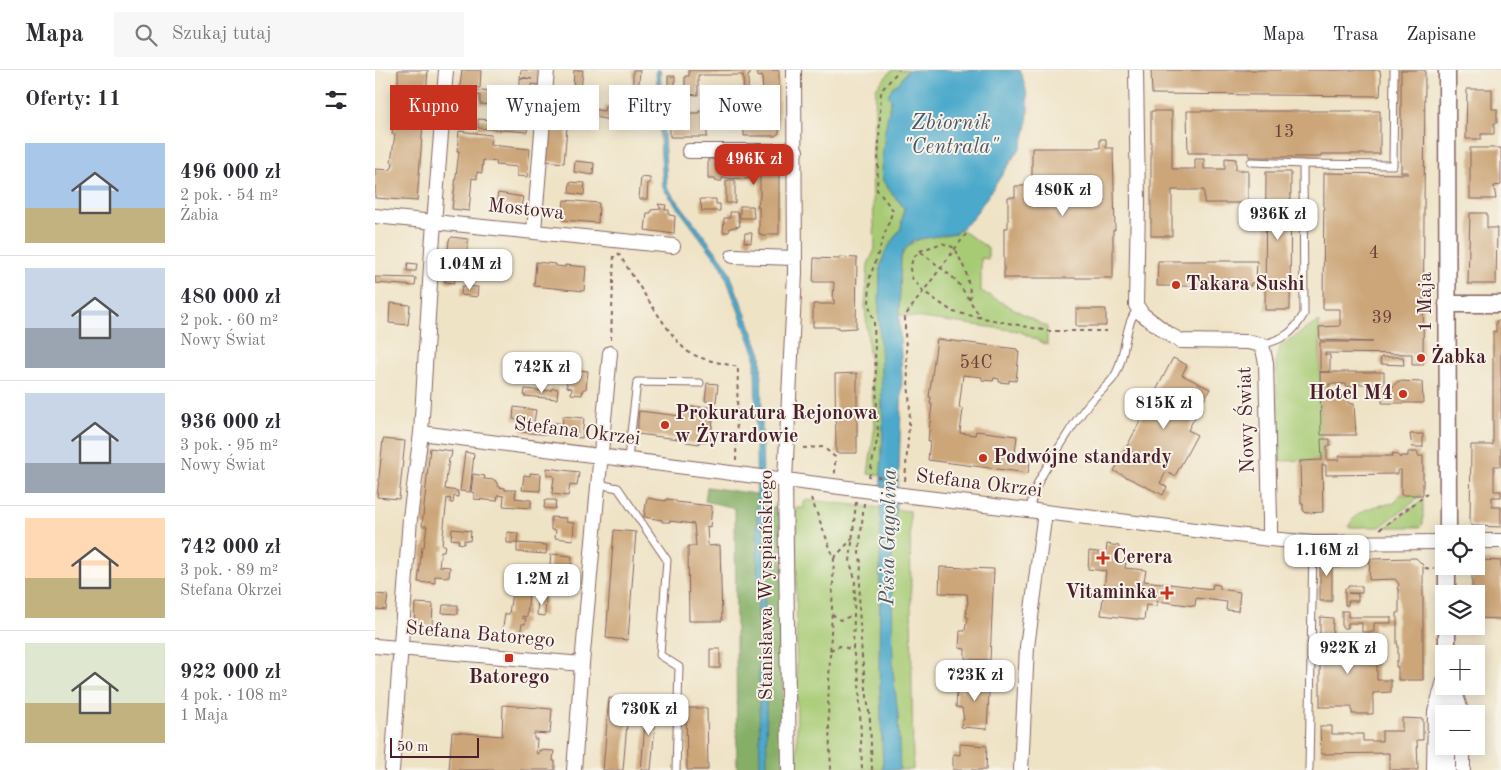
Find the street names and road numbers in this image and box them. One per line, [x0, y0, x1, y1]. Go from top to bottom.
street label: Mostowa [487, 196, 565, 224]
street label: 1 Maja [1416, 272, 1436, 332]
street label: Nowy Świat [1231, 366, 1259, 474]
street label: Stefana Okrzei [513, 414, 641, 450]
street label: Stefana Okrzei [915, 466, 1043, 502]
street label: Stanisława Wyspiańskiego [757, 470, 777, 700]
street label: Stefana Batorego [404, 618, 556, 652]

